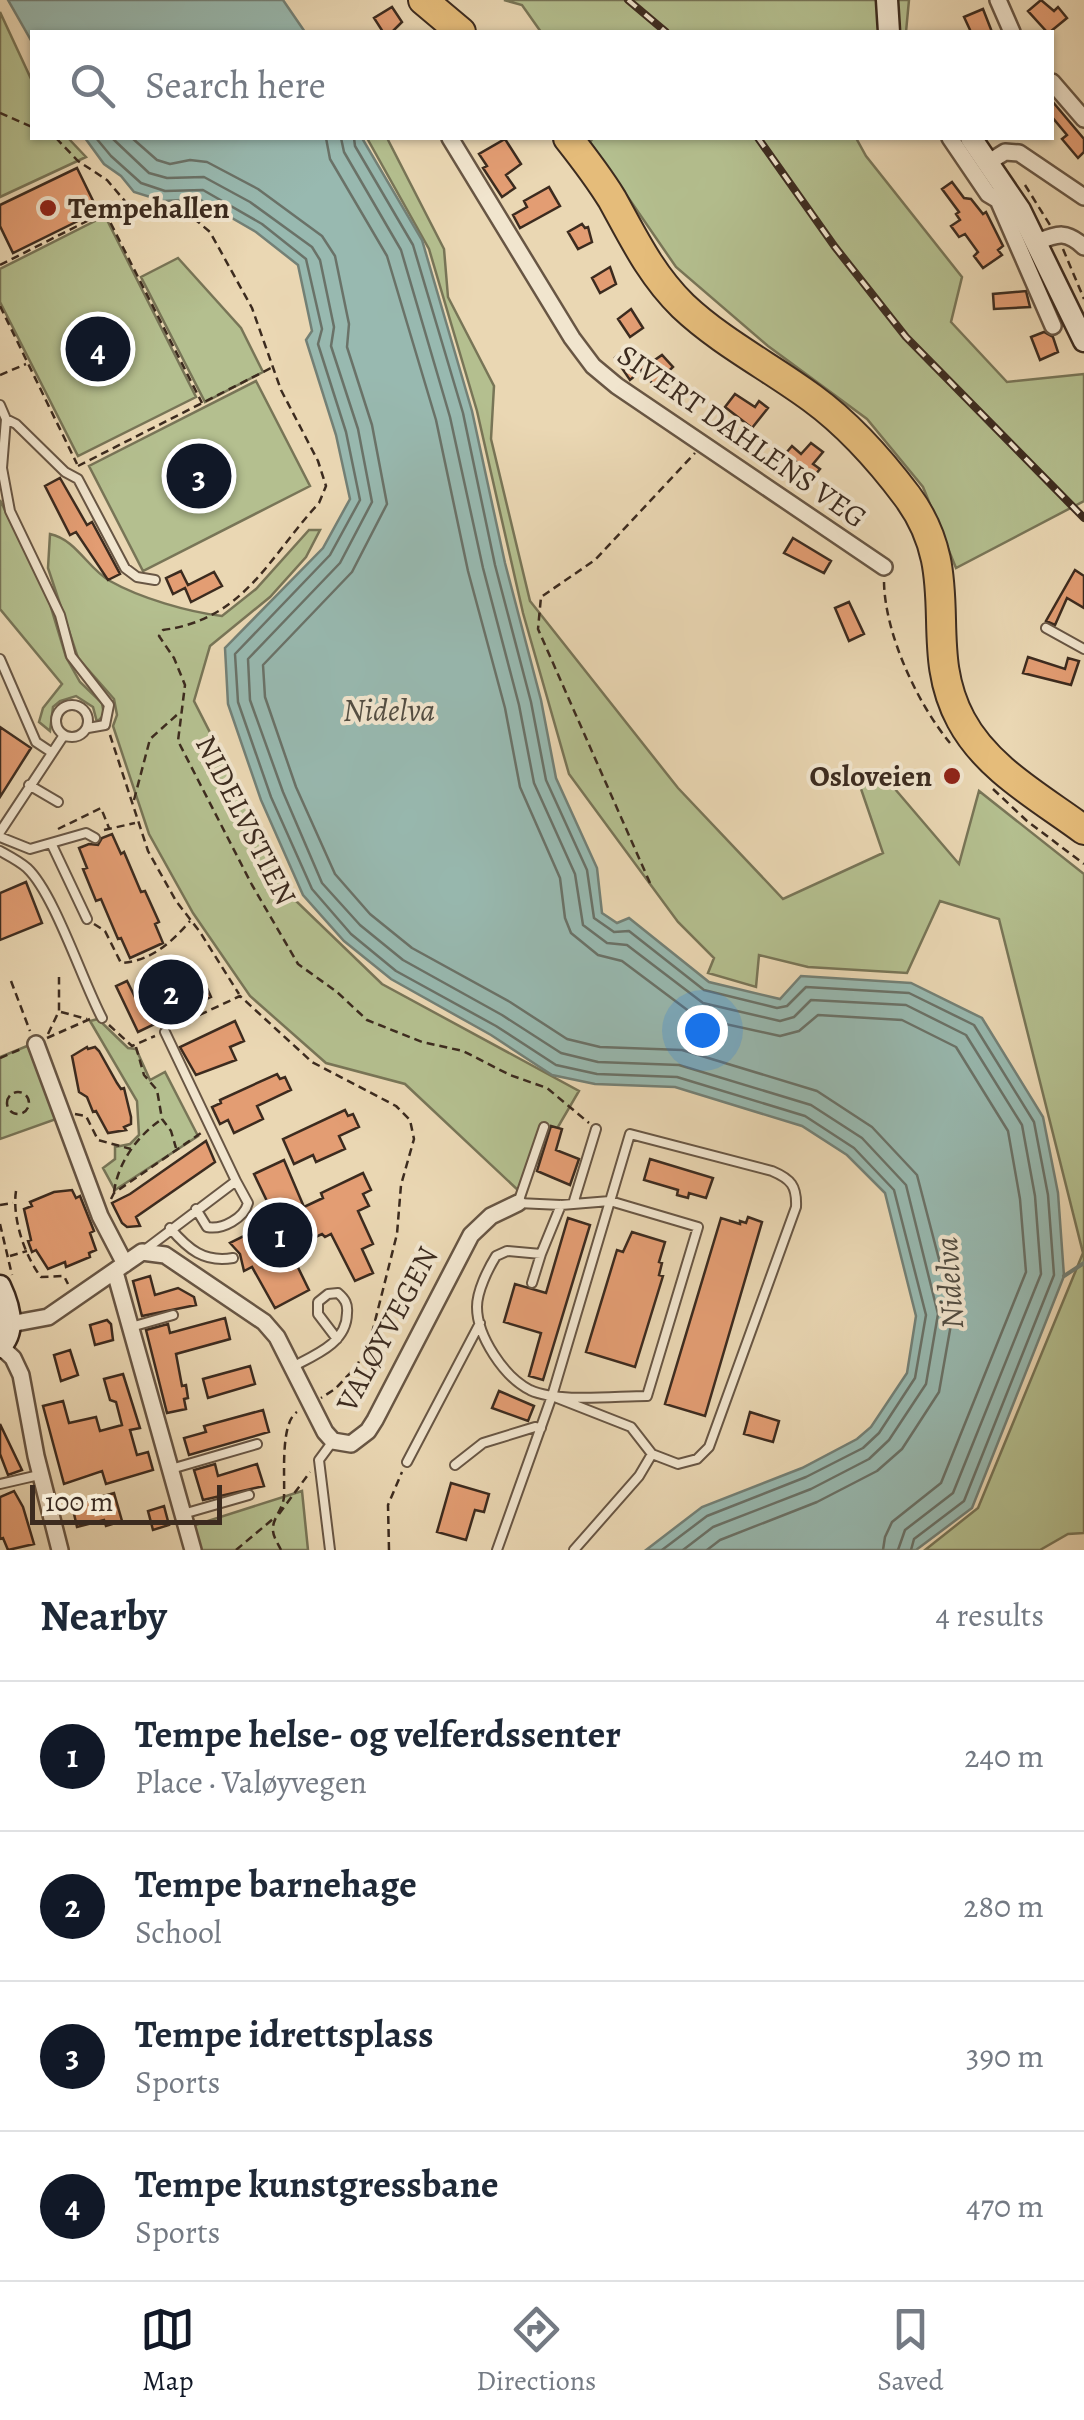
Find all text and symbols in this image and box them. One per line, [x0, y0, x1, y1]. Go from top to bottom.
search box [30, 30, 1054, 140]
icon: search [65, 58, 120, 113]
text: Search here [145, 59, 326, 111]
place label: Tempehallen [68, 188, 230, 228]
marker: Tempehallen [37, 197, 59, 219]
pin: 4 [66, 312, 130, 386]
street label: SIVERT DAHLENS VEG [609, 335, 875, 537]
pin: 3 [166, 438, 232, 514]
water label: Nidelva [343, 688, 435, 732]
street label: NIDELVSTIEN [186, 728, 306, 912]
place label: Osloveien [810, 756, 932, 796]
marker: Osloveien [941, 765, 963, 787]
pin: 2 [138, 954, 204, 1030]
your location [677, 1005, 728, 1056]
pin: 1 [248, 1198, 312, 1272]
water label: Nidelva [924, 1235, 974, 1331]
street label: VALØYVEGEN [326, 1239, 447, 1419]
scale bar [30, 1480, 222, 1524]
text: 100 m [45, 1483, 113, 1521]
text: Nearby [40, 1587, 167, 1644]
text: 4 results [935, 1593, 1044, 1637]
text: Tempe helse- og velferdssenter [135, 1708, 621, 1760]
text: 1 [67, 1734, 78, 1778]
text: 240 m [964, 1734, 1044, 1778]
text: Place · Valøyvegen [135, 1760, 367, 1804]
text: Tempe barnehage [135, 1858, 417, 1910]
text: 2 [65, 1884, 80, 1928]
text: 280 m [963, 1884, 1044, 1928]
text: School [135, 1910, 222, 1954]
text: Tempe idrettsplass [135, 2008, 434, 2060]
text: 3 [66, 2034, 79, 2078]
text: 390 m [966, 2034, 1044, 2078]
text: Sports [135, 2060, 220, 2104]
text: Tempe kunstgressbane [135, 2158, 499, 2210]
text: 4 [65, 2184, 80, 2228]
text: 470 m [966, 2184, 1044, 2228]
text: Sports [135, 2210, 220, 2254]
tab: Map [140, 2302, 195, 2400]
tab: Directions [476, 2302, 596, 2400]
tab: Saved [877, 2302, 944, 2400]

